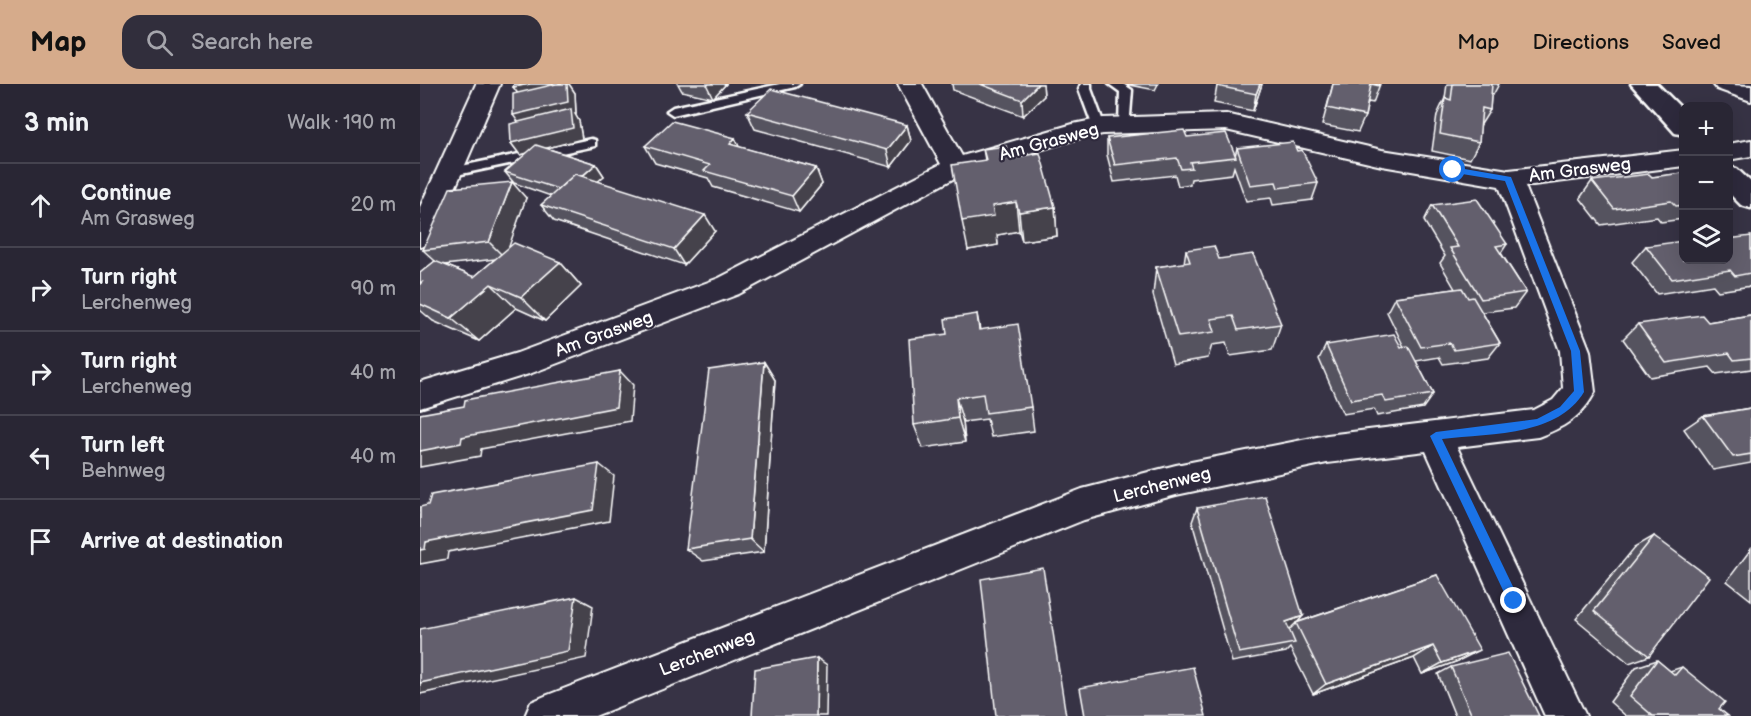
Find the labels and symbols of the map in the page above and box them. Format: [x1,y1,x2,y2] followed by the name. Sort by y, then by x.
[997,119,1101,165] street label: Am Grasweg
[1528,153,1632,187] street label: Am Grasweg
[1439,156,1465,182] route start
[552,307,656,361] street label: Am Grasweg
[1111,463,1213,507] street label: Lerchenweg
[1500,587,1526,613] route end
[657,625,757,681] street label: Lerchenweg

